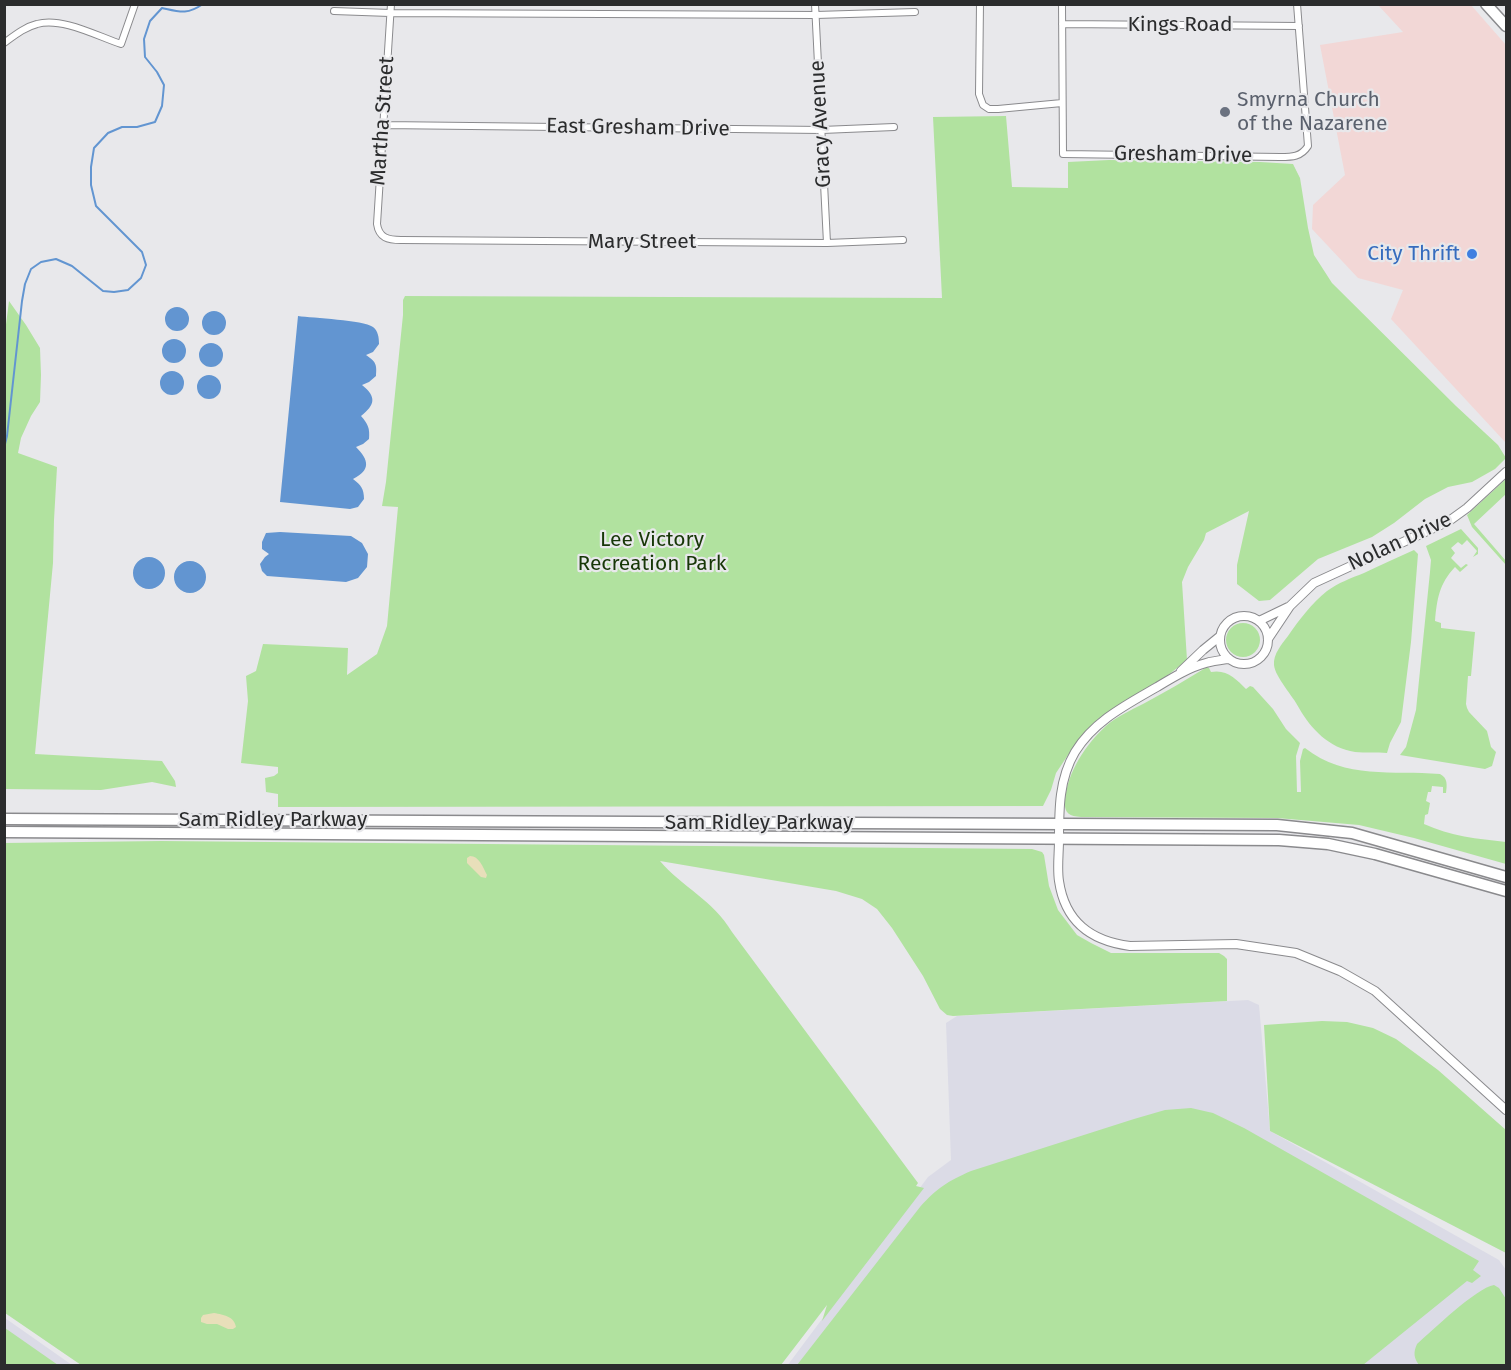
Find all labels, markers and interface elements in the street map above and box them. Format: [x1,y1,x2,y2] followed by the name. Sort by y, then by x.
[1127,12,1233,38] street label: Kings Road
[366,55,400,187] street label: Martha Street
[805,60,837,188] street label: Gracy Avenue
[1237,87,1387,137] place label: Smyrna Church of the Nazarene
[1218,105,1232,119] marker: Smyrna Church of the Nazarene
[546,114,730,142] street label: East Gresham Drive
[1114,141,1252,169] street label: Gresham Drive
[588,229,696,255] street label: Mary Street
[1367,241,1460,267] place label: City Thrift
[1465,247,1479,261] marker: City Thrift
[1344,507,1456,577] street label: Nolan Drive
[578,527,726,577] park label: Lee Victory Recreation Park
[179,807,367,833] street label: Sam Ridley Parkway
[665,810,853,836] street label: Sam Ridley Parkway

